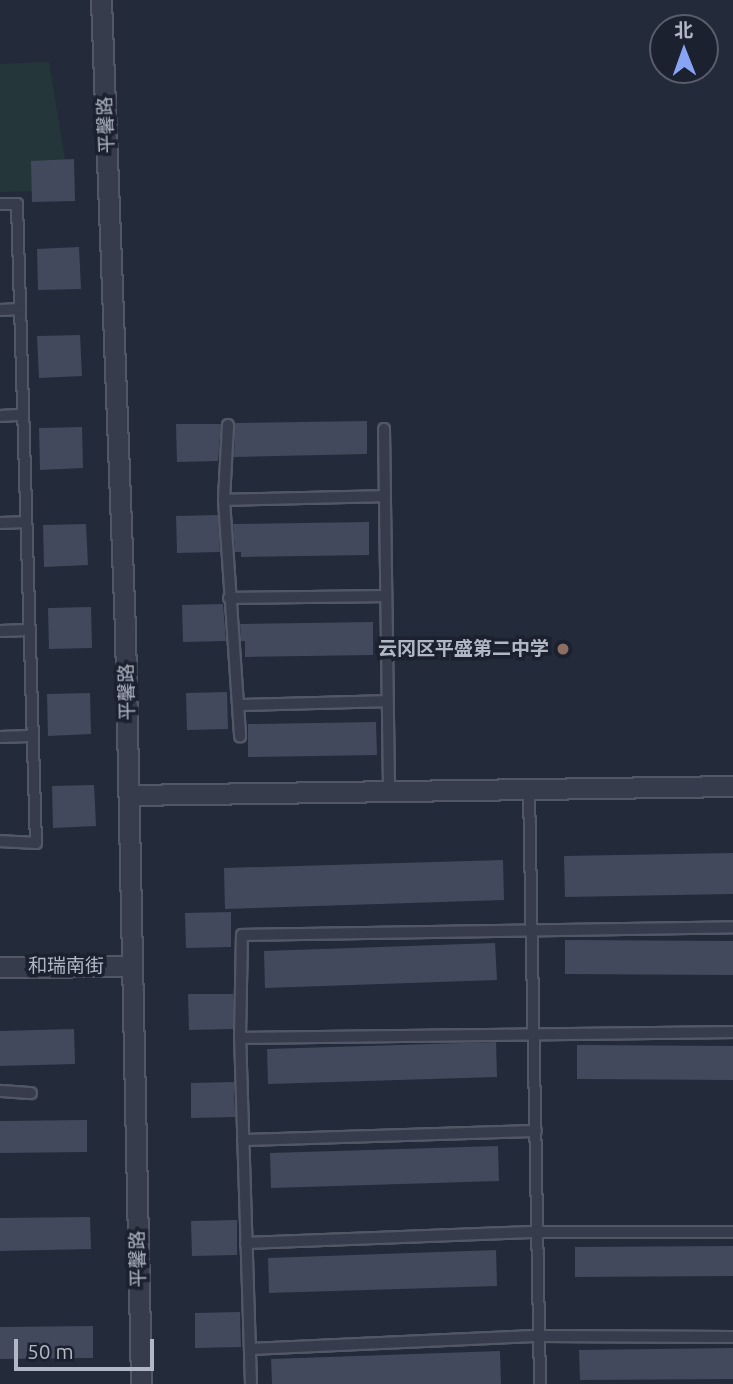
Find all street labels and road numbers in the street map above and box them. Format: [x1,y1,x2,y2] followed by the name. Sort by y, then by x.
[94,96,118,154] street label: 平馨路
[115,663,139,721] street label: 平馨路
[28,955,104,977] street label: 和瑞南街
[126,1230,150,1288] street label: 平馨路

